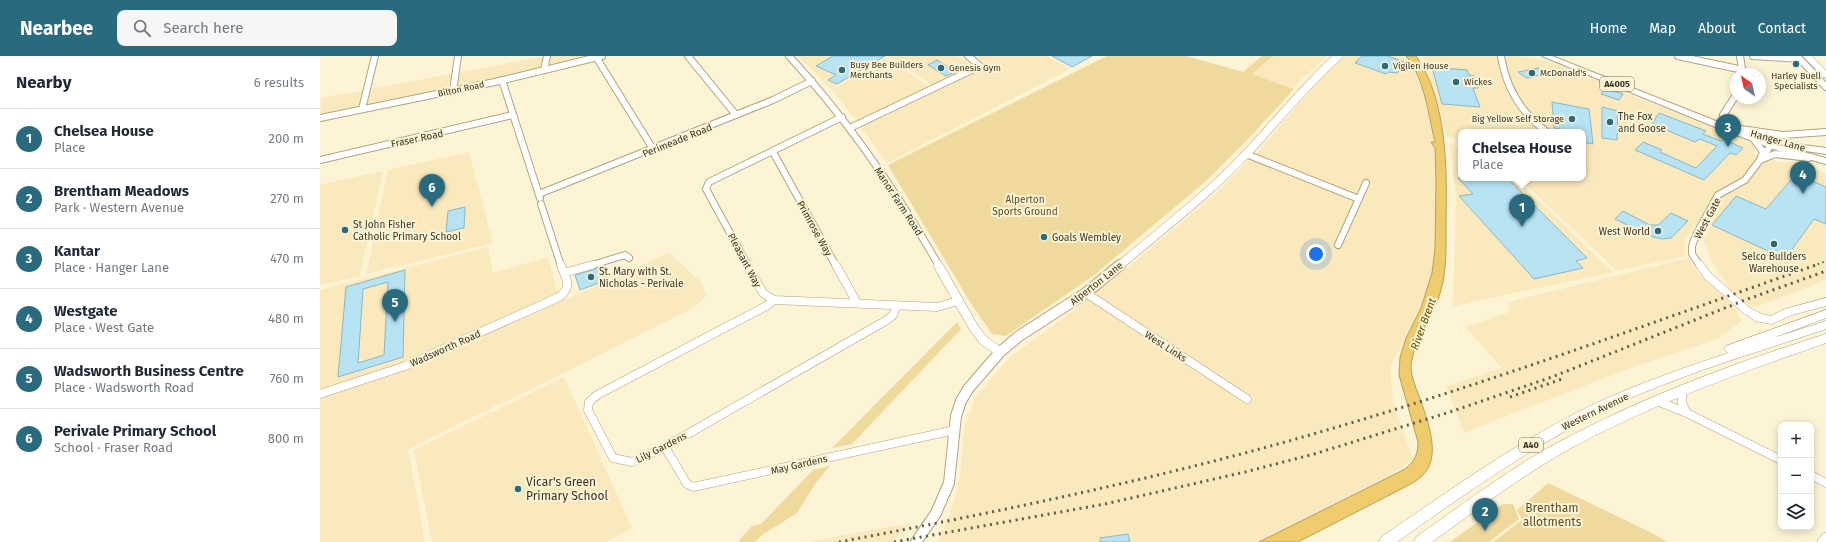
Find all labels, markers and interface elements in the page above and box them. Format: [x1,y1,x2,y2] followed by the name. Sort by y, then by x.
[117,10,397,46] search box
[20,17,93,40] text: Nearbee
[131,17,153,39] icon: search
[163,19,243,37] text: Search here
[1590,20,1627,37] text: Home
[1649,20,1676,37] text: Map
[1698,20,1736,37] text: About
[1758,20,1806,37] text: Contact
[1791,59,1801,69] marker: Harley Buell Specialists
[850,60,923,80] place label: Busy Bee Builders Merchants
[1380,61,1390,71] marker: Vigilen House
[1393,61,1449,71] place label: Vigilen House
[936,63,946,73] marker: Genesis Gym
[949,63,1001,73] place label: Genesis Gym
[837,65,847,75] marker: Busy Bee Builders Merchants
[1527,68,1537,78] marker: McDonald's
[1540,68,1587,78] place label: McDonald's
[1730,68,1766,104] north arrow
[1771,71,1821,91] place label: Harley Buell Specialists
[16,72,71,93] text: Nearby
[254,75,304,90] text: 6 results
[1451,77,1461,87] marker: Wickes
[1464,77,1492,87] place label: Wickes
[1600,77,1634,91] road number: A4005
[437,79,485,99] street label: Bilton Road
[1618,111,1666,135] place label: The Fox and Goose
[1472,114,1564,124] place label: Big Yellow Self Storage
[1567,114,1577,124] marker: Big Yellow Self Storage
[1715,114,1741,147] pin: 3
[1605,117,1615,127] marker: The Fox and Goose
[641,121,714,160] street label: Perimeade Road
[54,122,154,140] text: Chelsea House
[1749,127,1807,155] street label: Hanger Lane
[390,128,444,150] street label: Fraser Road
[1458,129,1586,181] popup
[26,131,32,146] text: 1
[268,131,304,146] text: 200 m
[1472,139,1572,157] text: Chelsea House
[54,140,85,155] text: Place
[1472,157,1503,172] text: Place
[1790,161,1816,194] pin: 4
[872,165,925,238] street label: Manor Farm Road
[419,174,445,207] pin: 6
[54,182,189,200] text: Brentham Meadows
[26,191,32,206] text: 2
[270,191,304,206] text: 270 m
[992,194,1058,218] park label: Alperton Sports Ground
[1509,194,1535,227] pin: 1
[1692,196,1724,241] street label: West Gate
[794,199,834,258] street label: Primrose Way
[54,200,184,215] text: Park · Western Avenue
[353,219,461,243] place label: St John Fisher Catholic Primary School
[340,225,350,235] marker: St John Fisher Catholic Primary School
[1599,226,1650,238] place label: West World
[1653,226,1663,236] marker: West World
[725,231,763,290] street label: Pleasant Way
[1039,232,1049,242] marker: Goals Wembley
[1052,232,1121,244] place label: Goals Wembley
[1769,239,1779,249] marker: Selco Builders Warehouse
[54,242,100,260] text: Kantar
[1306,244,1326,264] your location
[26,251,32,266] text: 3
[270,251,304,266] text: 470 m
[1742,251,1806,275] place label: Selco Builders Warehouse
[54,260,169,275] text: Place · Hanger Lane
[1068,260,1125,308] street label: Alperton Lane
[599,266,683,290] place label: St. Mary with St. Nicholas - Perivale
[586,272,596,282] marker: St. Mary with St. Nicholas - Perivale
[382,289,408,322] pin: 5
[1408,296,1439,352] water label: River Brent
[54,302,118,320] text: Westgate
[25,311,33,326] text: 4
[268,311,304,326] text: 480 m
[54,320,154,335] text: Place · West Gate
[408,328,483,370] street label: Wadsworth Road
[1142,329,1189,365] street label: West Links
[54,362,244,380] text: Wadsworth Business Centre
[26,371,32,386] text: 5
[270,371,304,386] text: 760 m
[54,380,194,395] text: Place · Wadsworth Road
[1560,391,1631,433] street label: Western Avenue
[54,422,216,440] text: Perivale Primary School
[1778,422,1814,530] map controls
[1778,422,1814,458] button: +
[634,430,689,466] street label: Lily Gardens
[25,431,33,446] text: 6
[268,431,304,446] text: 800 m
[1519,438,1543,452] road number: A40
[54,440,173,455] text: School · Fraser Road
[770,453,829,477] street label: May Gardens
[1778,458,1814,494] button: −
[526,475,609,503] place label: Vicar's Green Primary School
[513,484,523,494] marker: Vicar's Green Primary School
[1778,494,1814,530] button: layers
[1472,498,1498,531] pin: 2
[1523,501,1582,529] park label: Brentham allotments

